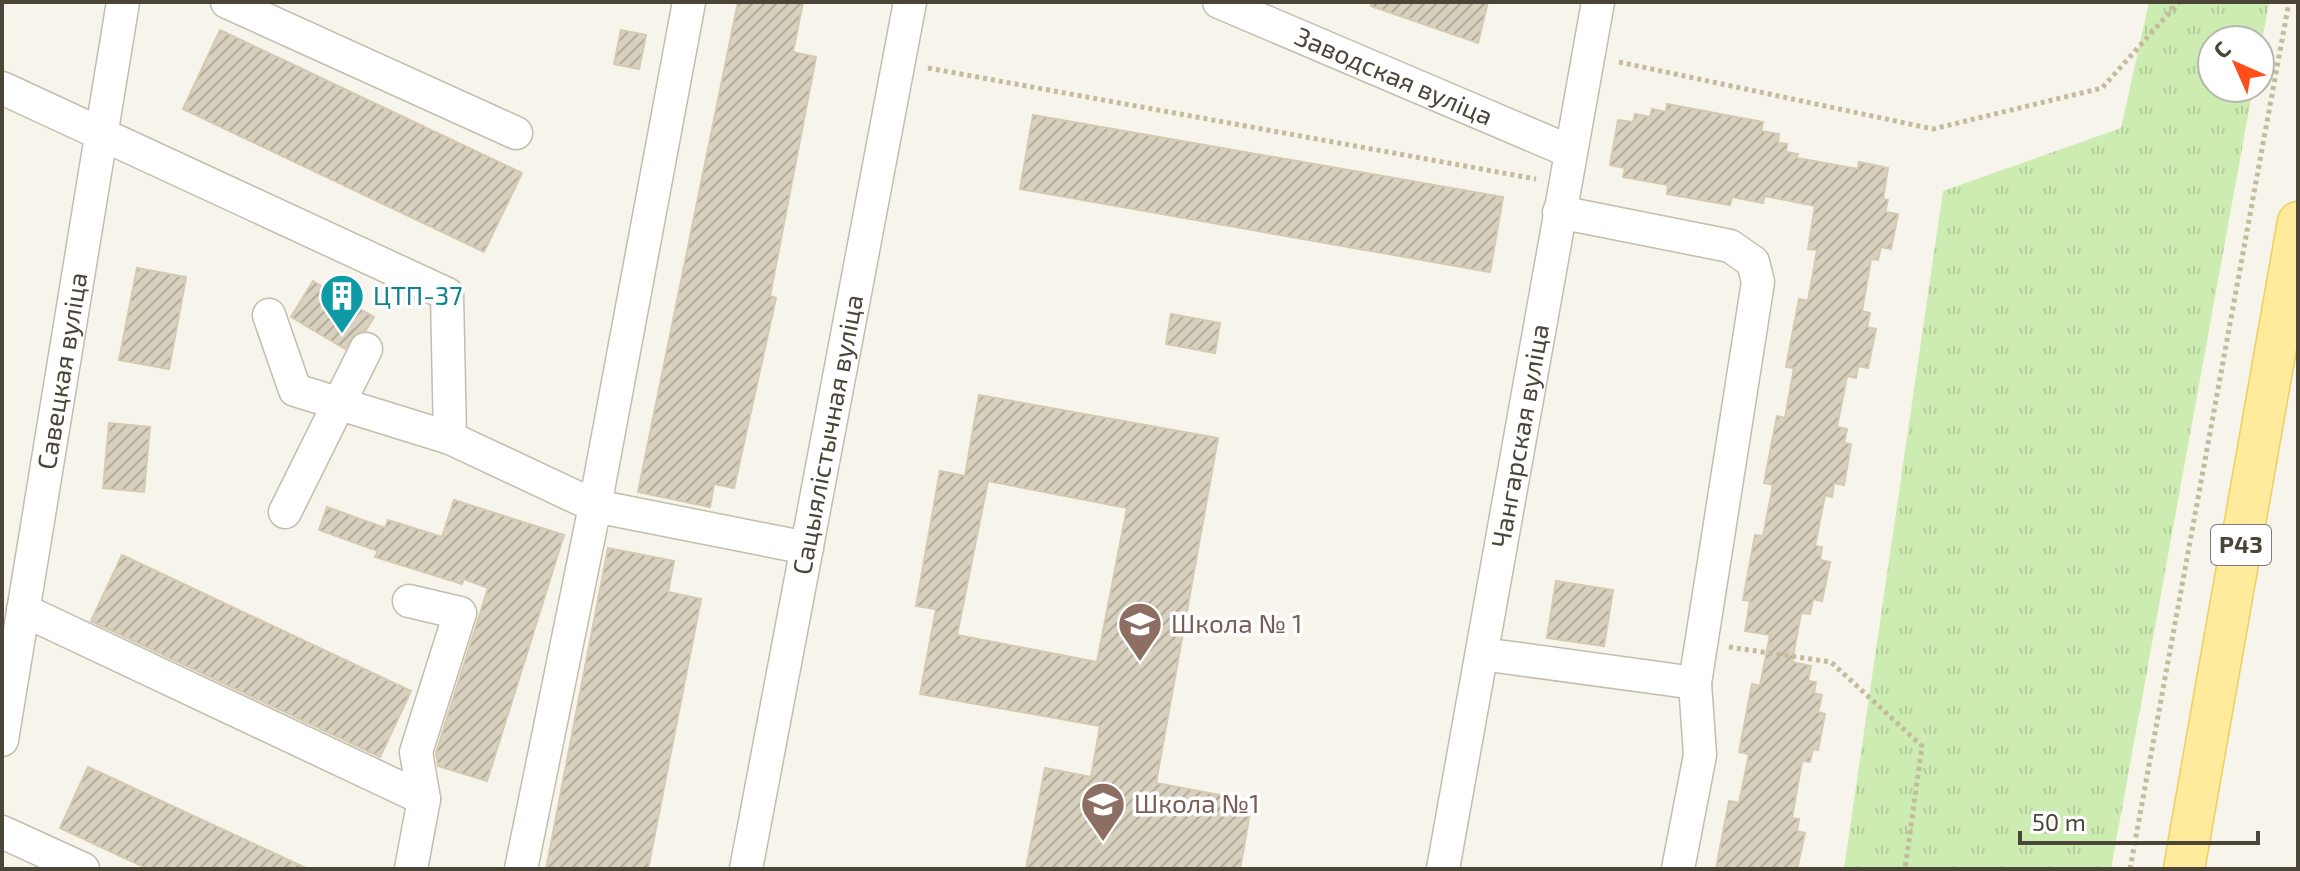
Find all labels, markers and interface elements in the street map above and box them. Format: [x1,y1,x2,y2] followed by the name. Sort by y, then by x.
[1291,19,1498,131] street label: Заводская вуліца
[2196,24,2276,104] north arrow
[2207,35,2235,63] text: С
[30,270,92,472] street label: Савецкая вуліца
[318,272,366,335] building icon: ЦТП-37
[373,279,463,310] place label: ЦТП-37
[785,292,868,577] street label: Сацыялістычная вуліца
[1484,321,1554,550] street label: Чангарская вуліца
[2211,525,2271,565] road number: Р43
[1116,600,1164,663] school or university icon: Школа № 1
[1171,607,1302,638] place label: Школа № 1
[1079,780,1127,843] school or university icon: Школа №1
[1134,787,1260,818] place label: Школа №1
[2020,795,2258,845] scale bar
[2032,807,2086,836] text: 50 m

